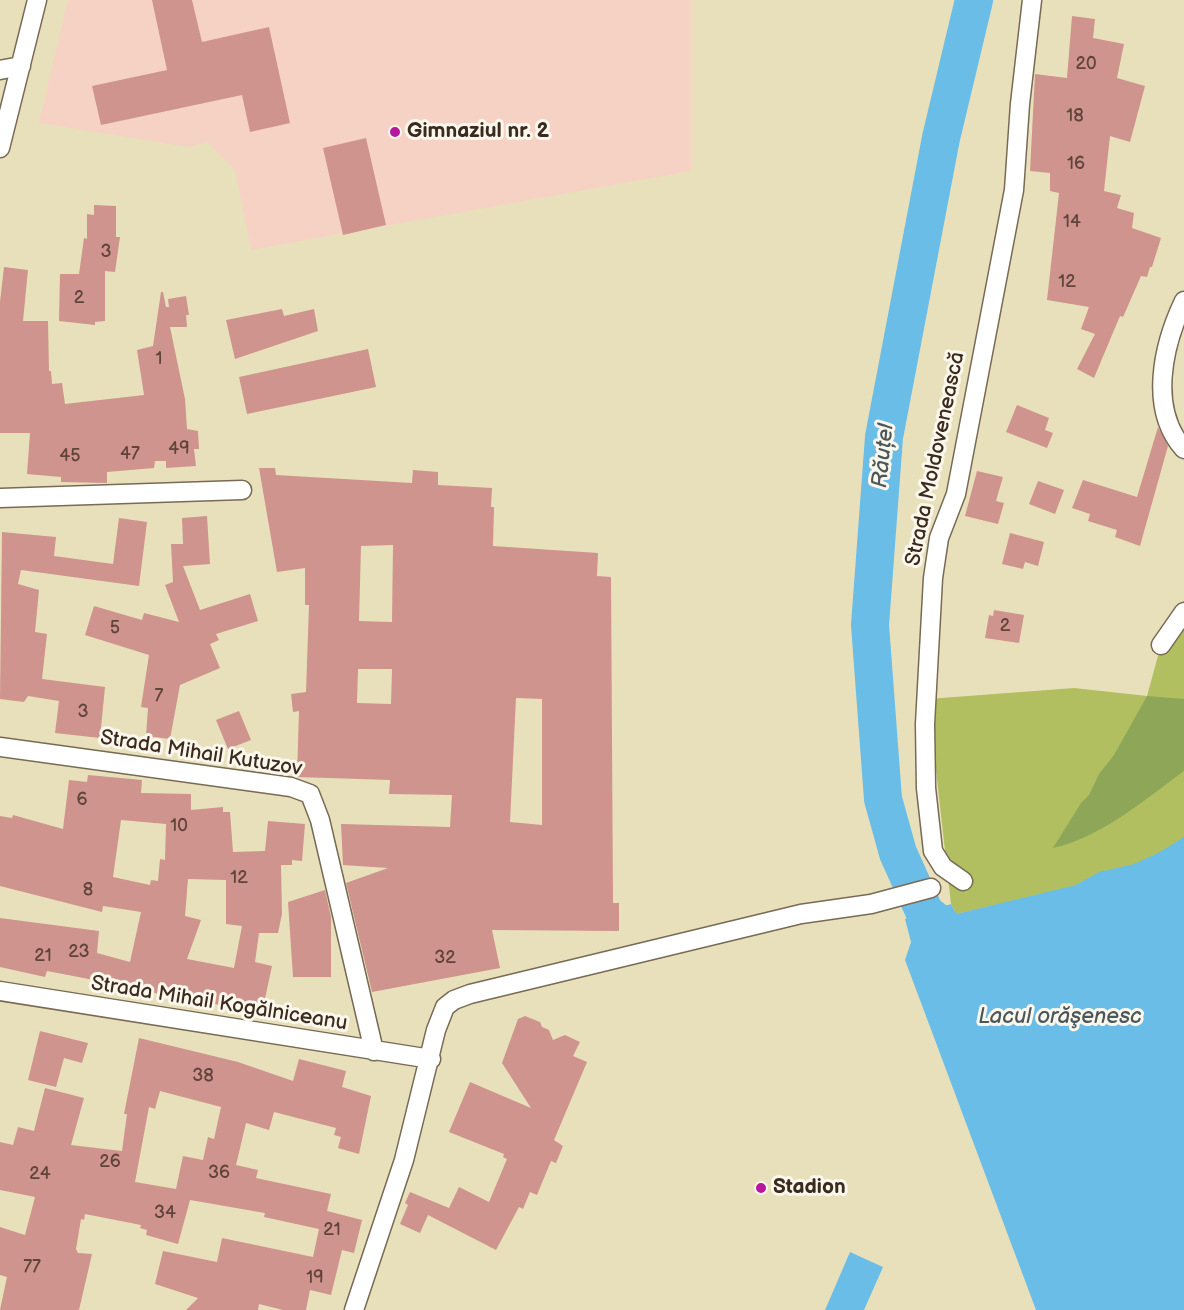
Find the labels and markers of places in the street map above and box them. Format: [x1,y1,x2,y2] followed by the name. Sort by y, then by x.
[407,119,549,145] place label: Gimnaziul nr. 2
[388,125,402,139] marker: Gimnaziul nr. 2
[773,1175,846,1201] place label: Stadion
[754,1181,768,1195] marker: Stadion

